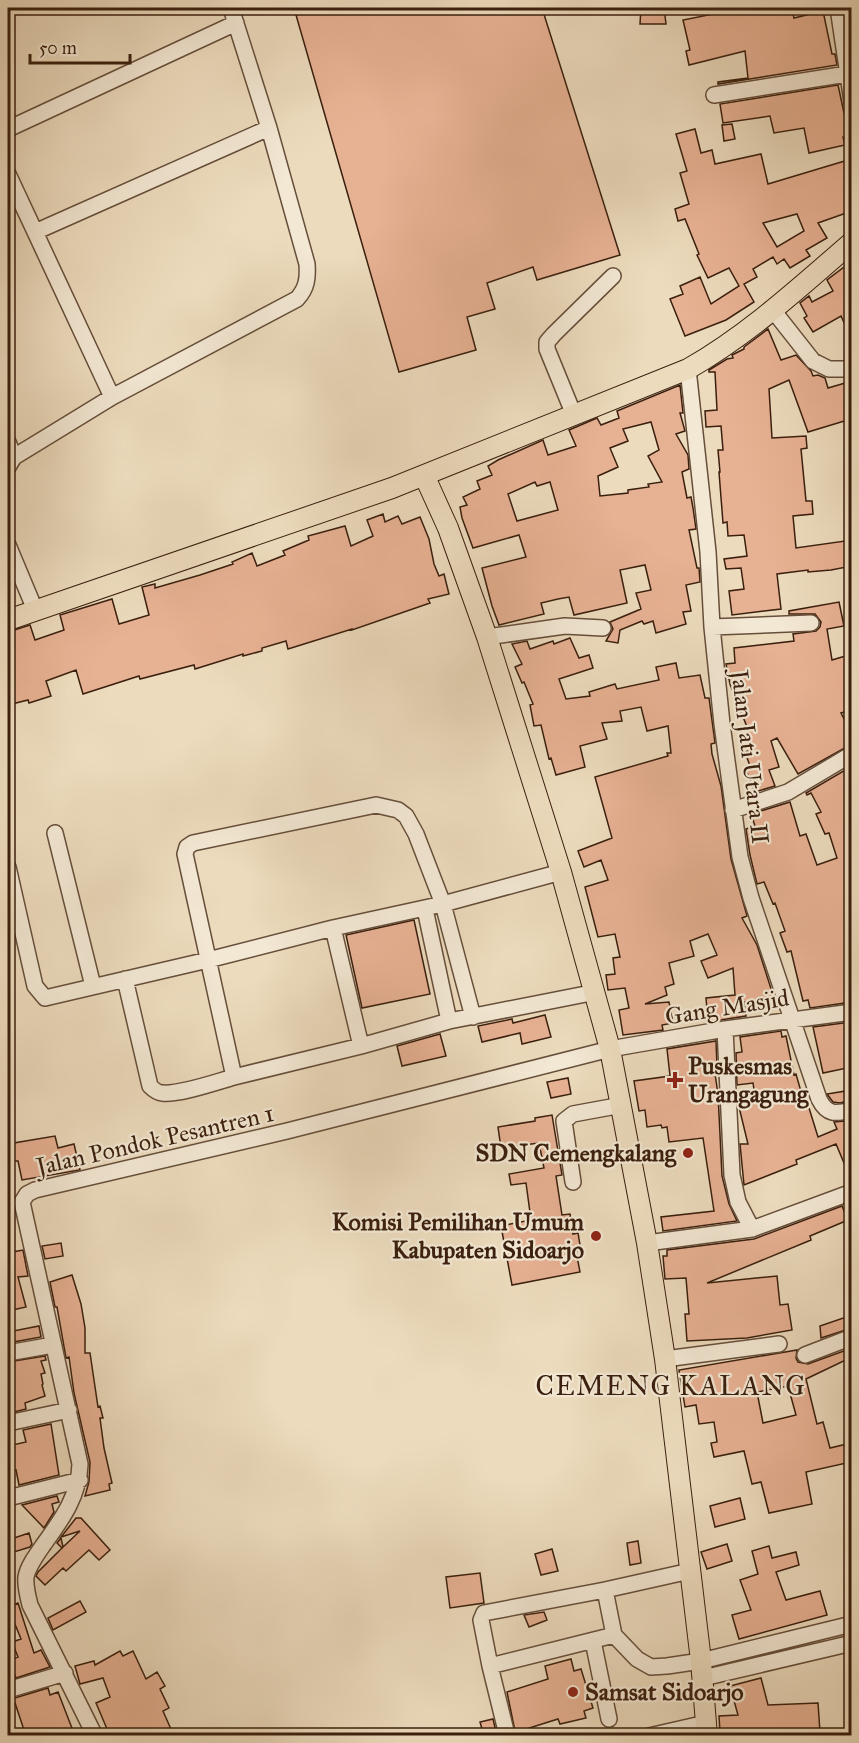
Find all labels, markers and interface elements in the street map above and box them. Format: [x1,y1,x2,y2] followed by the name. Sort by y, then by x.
[30,27,130,65] scale bar
[39,37,77,59] text: 50 m
[724,665,776,846] street label: Jalan Jati Utara II
[663,982,791,1032] street label: Gang Masjid
[688,1051,809,1109] place label: Puskesmas Urangagung
[666,1071,684,1089] marker: Puskesmas Urangagung
[30,1098,277,1183] street label: Jalan Pondok Pesantren 1
[475,1138,677,1168] place label: SDN Cemengkalang
[681,1146,695,1160] marker: SDN Cemengkalang
[332,1207,585,1265] place label: Komisi Pemilihan Umum Kabupaten Sidoarjo
[589,1229,603,1243] marker: Komisi Pemilihan Umum Kabupaten Sidoarjo
[535,1369,807,1402] district label: CEMENG KALANG
[585,1677,744,1707] place label: Samsat Sidoarjo
[566,1685,580,1699] marker: Samsat Sidoarjo

